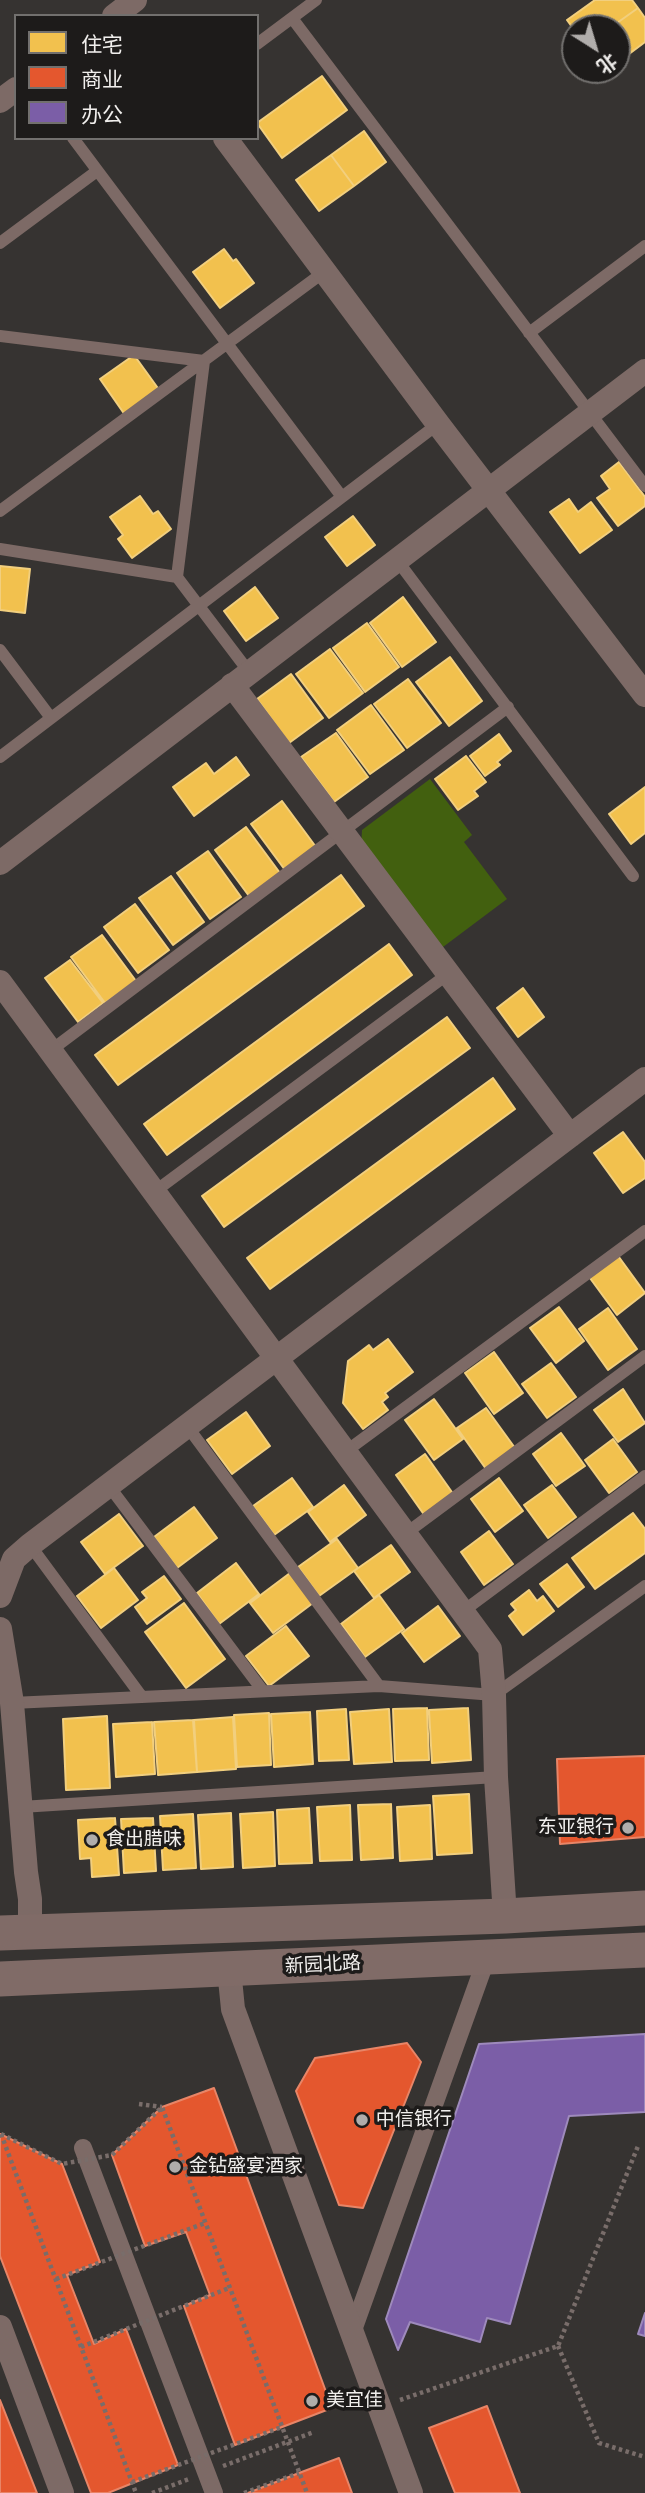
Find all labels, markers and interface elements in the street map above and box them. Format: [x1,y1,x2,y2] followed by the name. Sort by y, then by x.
[14,14,259,140] legend
[561,14,631,84] north arrow
[81,31,123,58] text: 住宅
[593,49,622,79] text: 北
[81,66,123,93] text: 商业
[81,101,123,128] text: 办公
[538,1817,614,1839] place label: 东亚银行
[620,1820,636,1836] marker: 东亚银行
[106,1829,182,1851] place label: 食出腊味
[84,1832,100,1848] marker: 食出腊味
[284,1952,362,1978] street label: 新园北路
[376,2109,452,2131] place label: 中信银行
[354,2112,370,2128] marker: 中信银行
[189,2156,303,2178] place label: 金钻盛宴酒家
[167,2159,183,2175] marker: 金钻盛宴酒家
[326,2390,383,2412] place label: 美宜佳
[304,2393,320,2409] marker: 美宜佳

